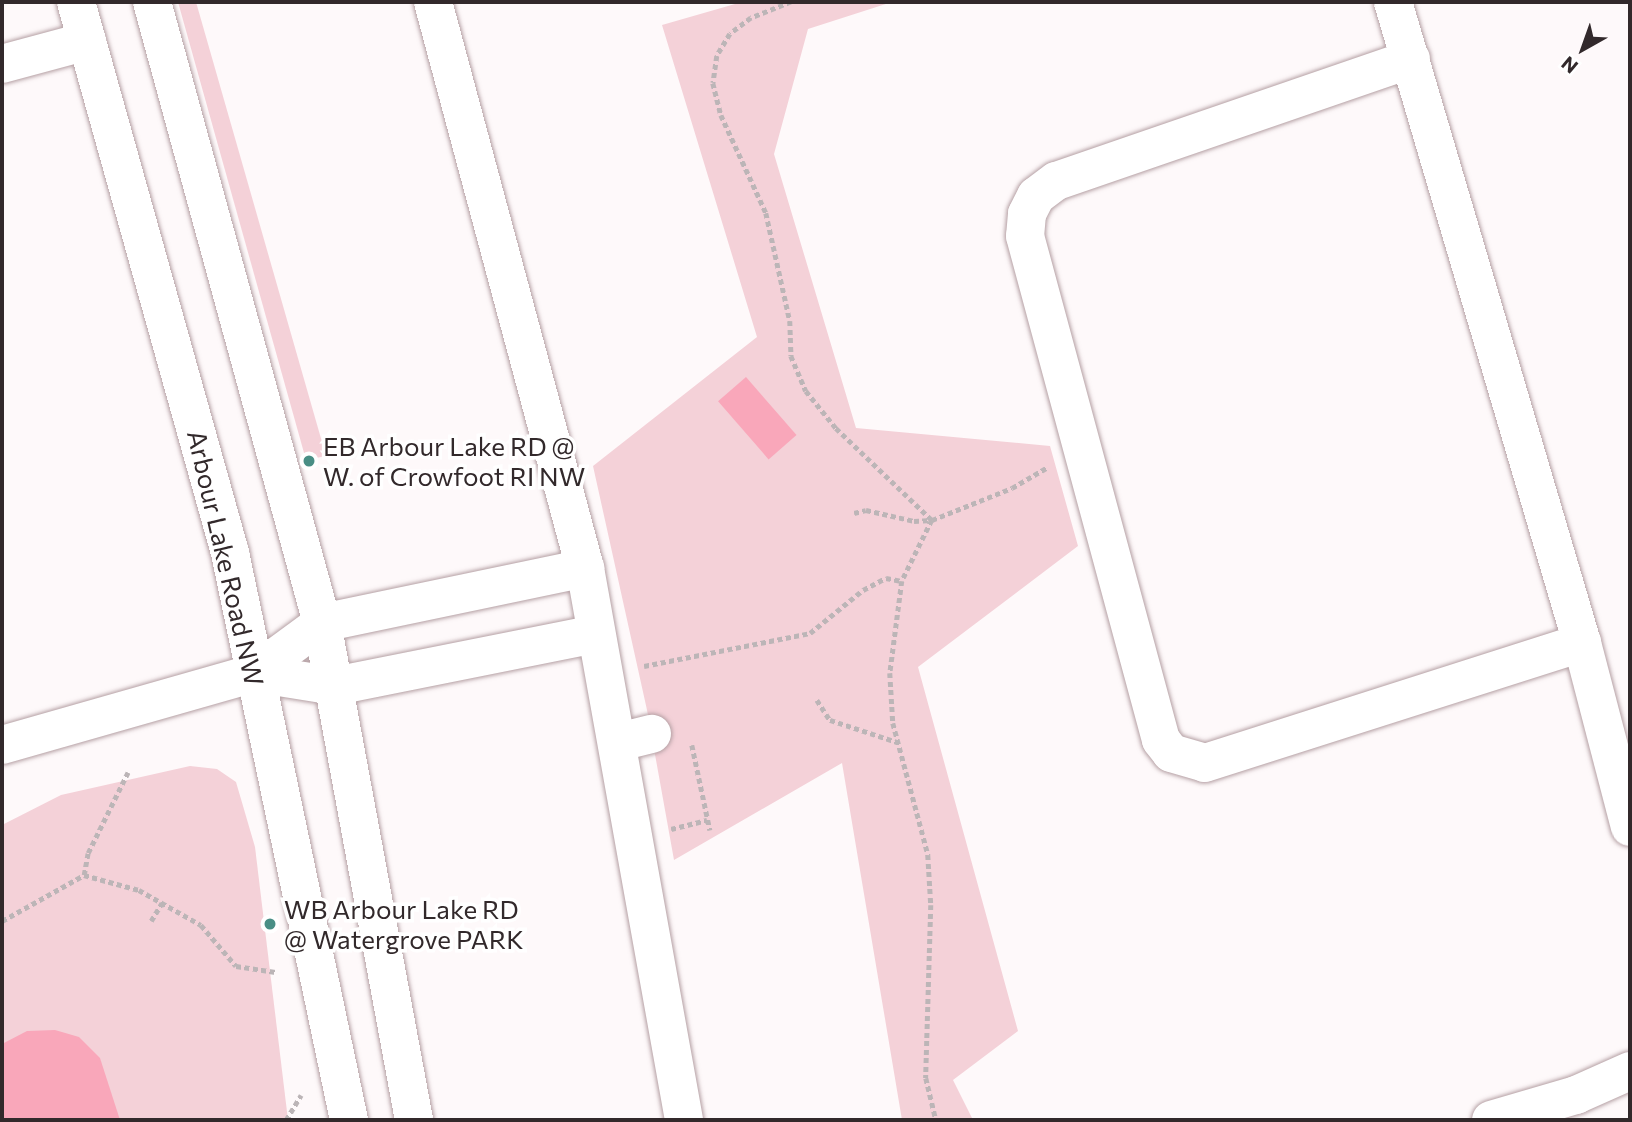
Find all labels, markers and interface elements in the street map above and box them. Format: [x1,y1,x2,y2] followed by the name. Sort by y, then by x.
[1548,14,1618,84] north arrow
[1556,52,1582,79] text: N
[181,427,271,689] street label: Arbour Lake Road NW
[323,430,585,492] place label: EB Arbour Lake RD @ W. of Crowfoot RI NW
[301,453,317,469] marker: EB Arbour Lake RD @ W. of Crowfoot RI NW
[284,893,524,954] place label: WB Arbour Lake RD @ Watergrove PARK
[262,916,278,932] marker: WB Arbour Lake RD @ Watergrove PARK

